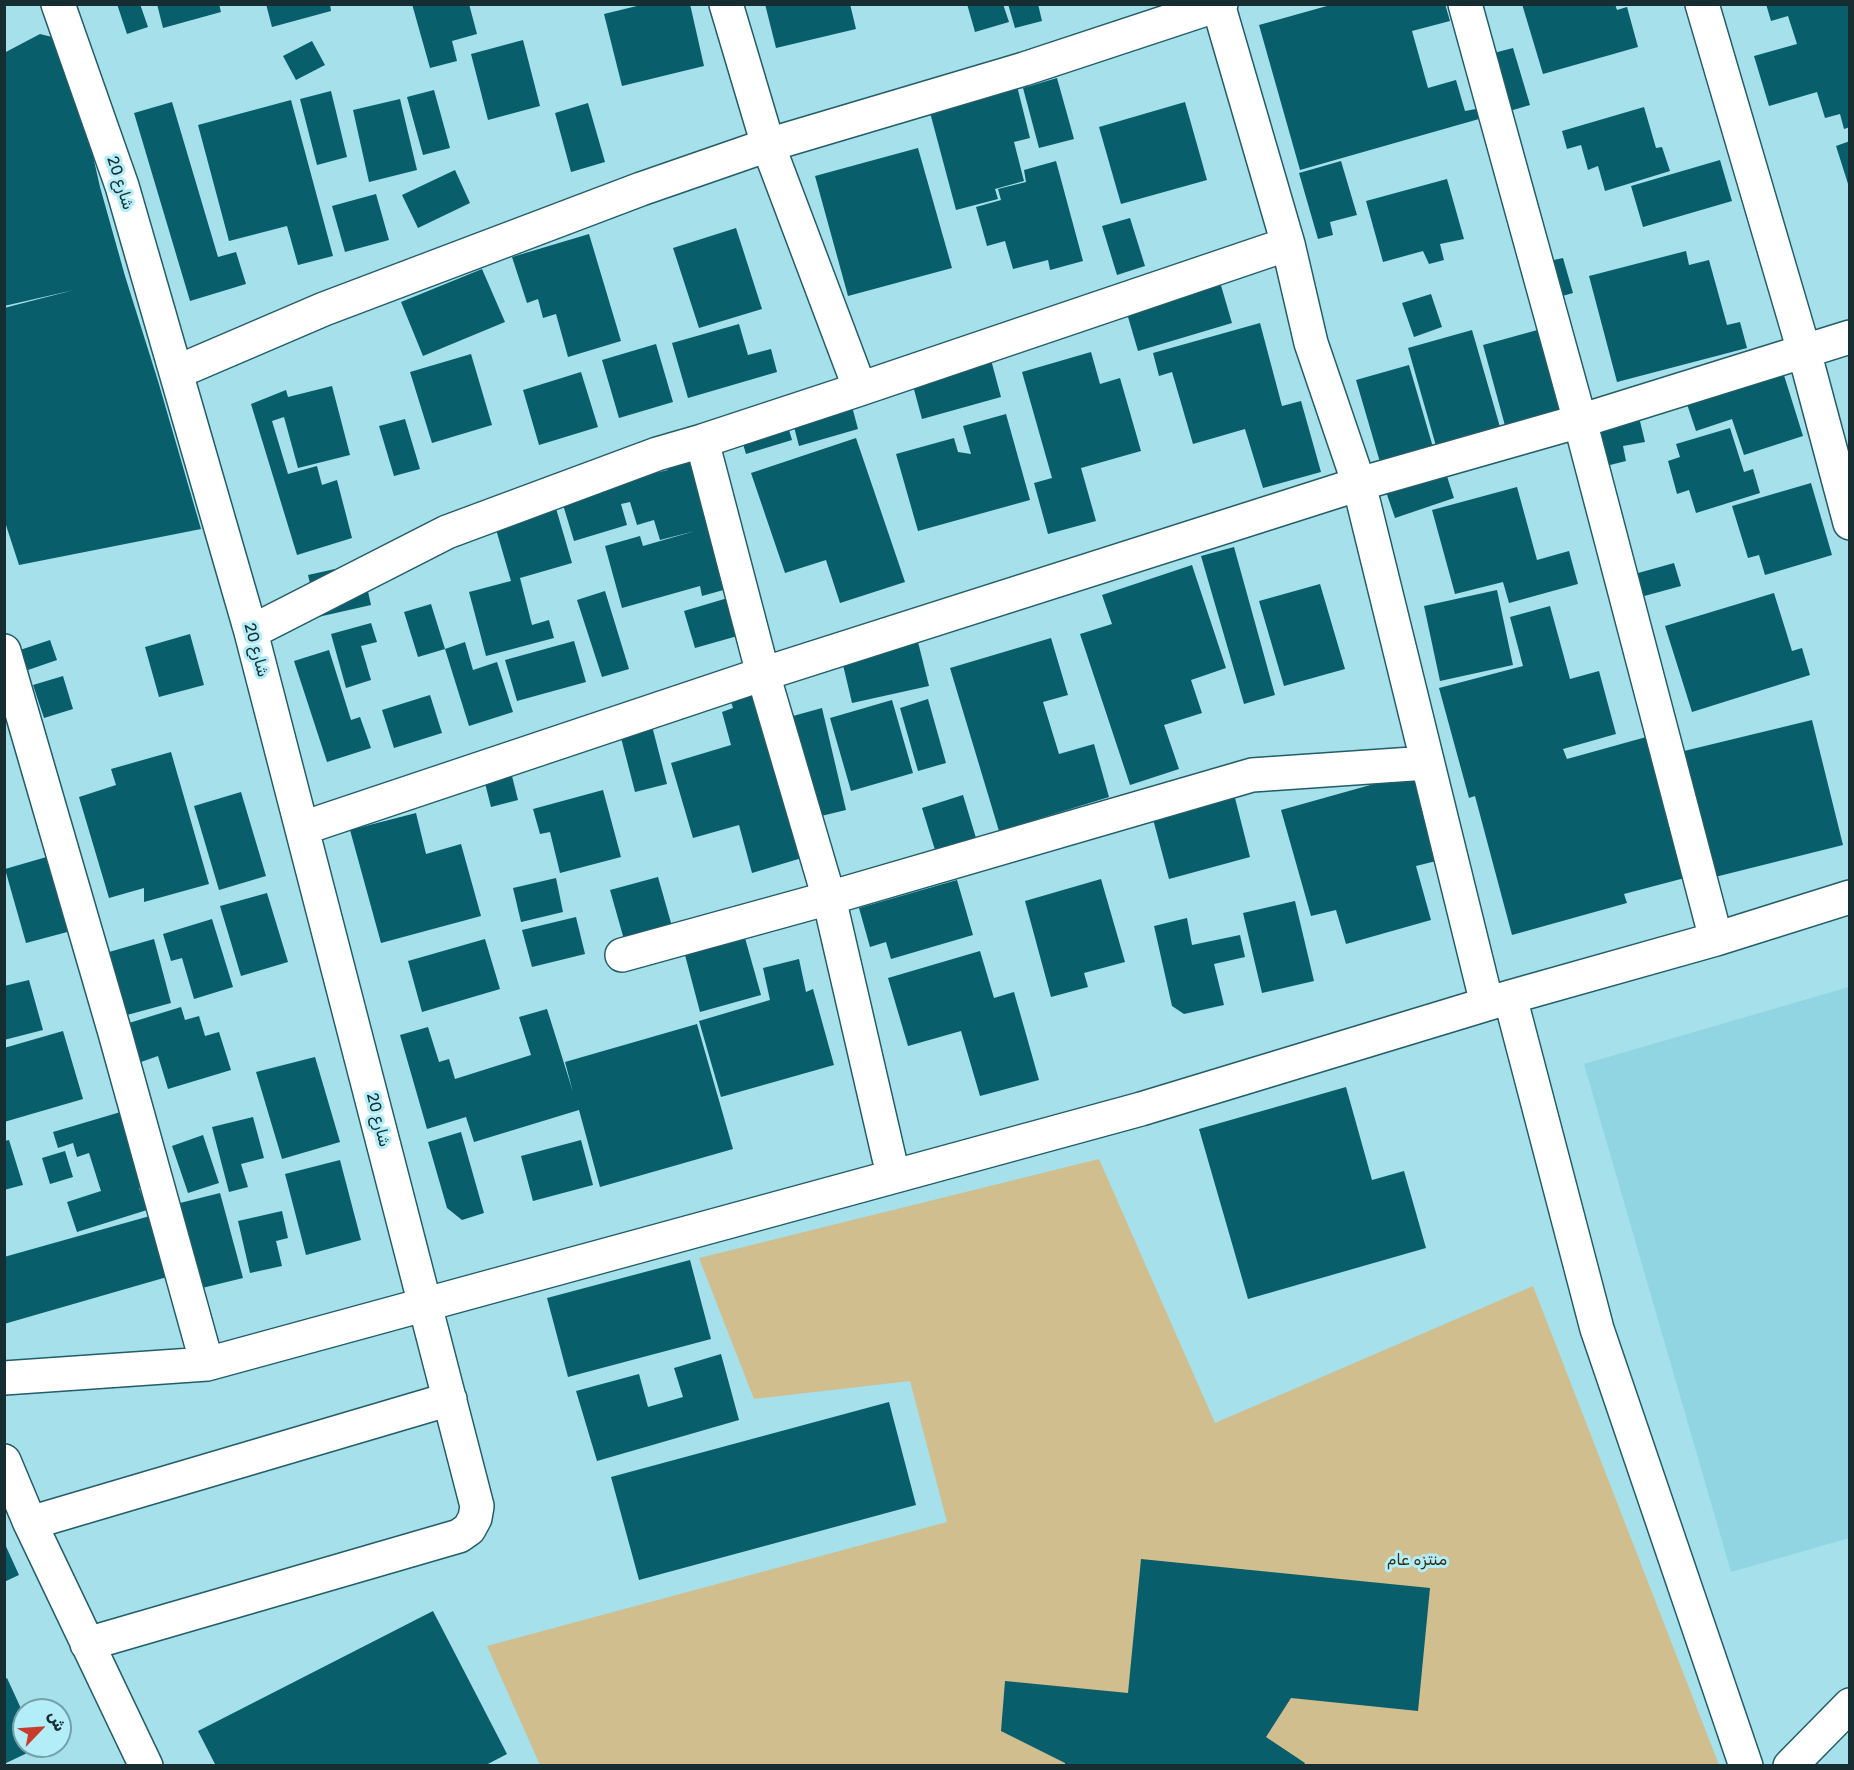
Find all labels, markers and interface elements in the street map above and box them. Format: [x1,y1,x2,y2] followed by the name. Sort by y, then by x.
[102,154,138,212] street label: شارع 20
[240,621,272,679] street label: شارع 20
[362,1091,394,1149] street label: شارع 20
[1387,1550,1447,1570] park label: منتزه عام
[12,1698,72,1758] north arrow
[44,1708,70,1734] text: ش

